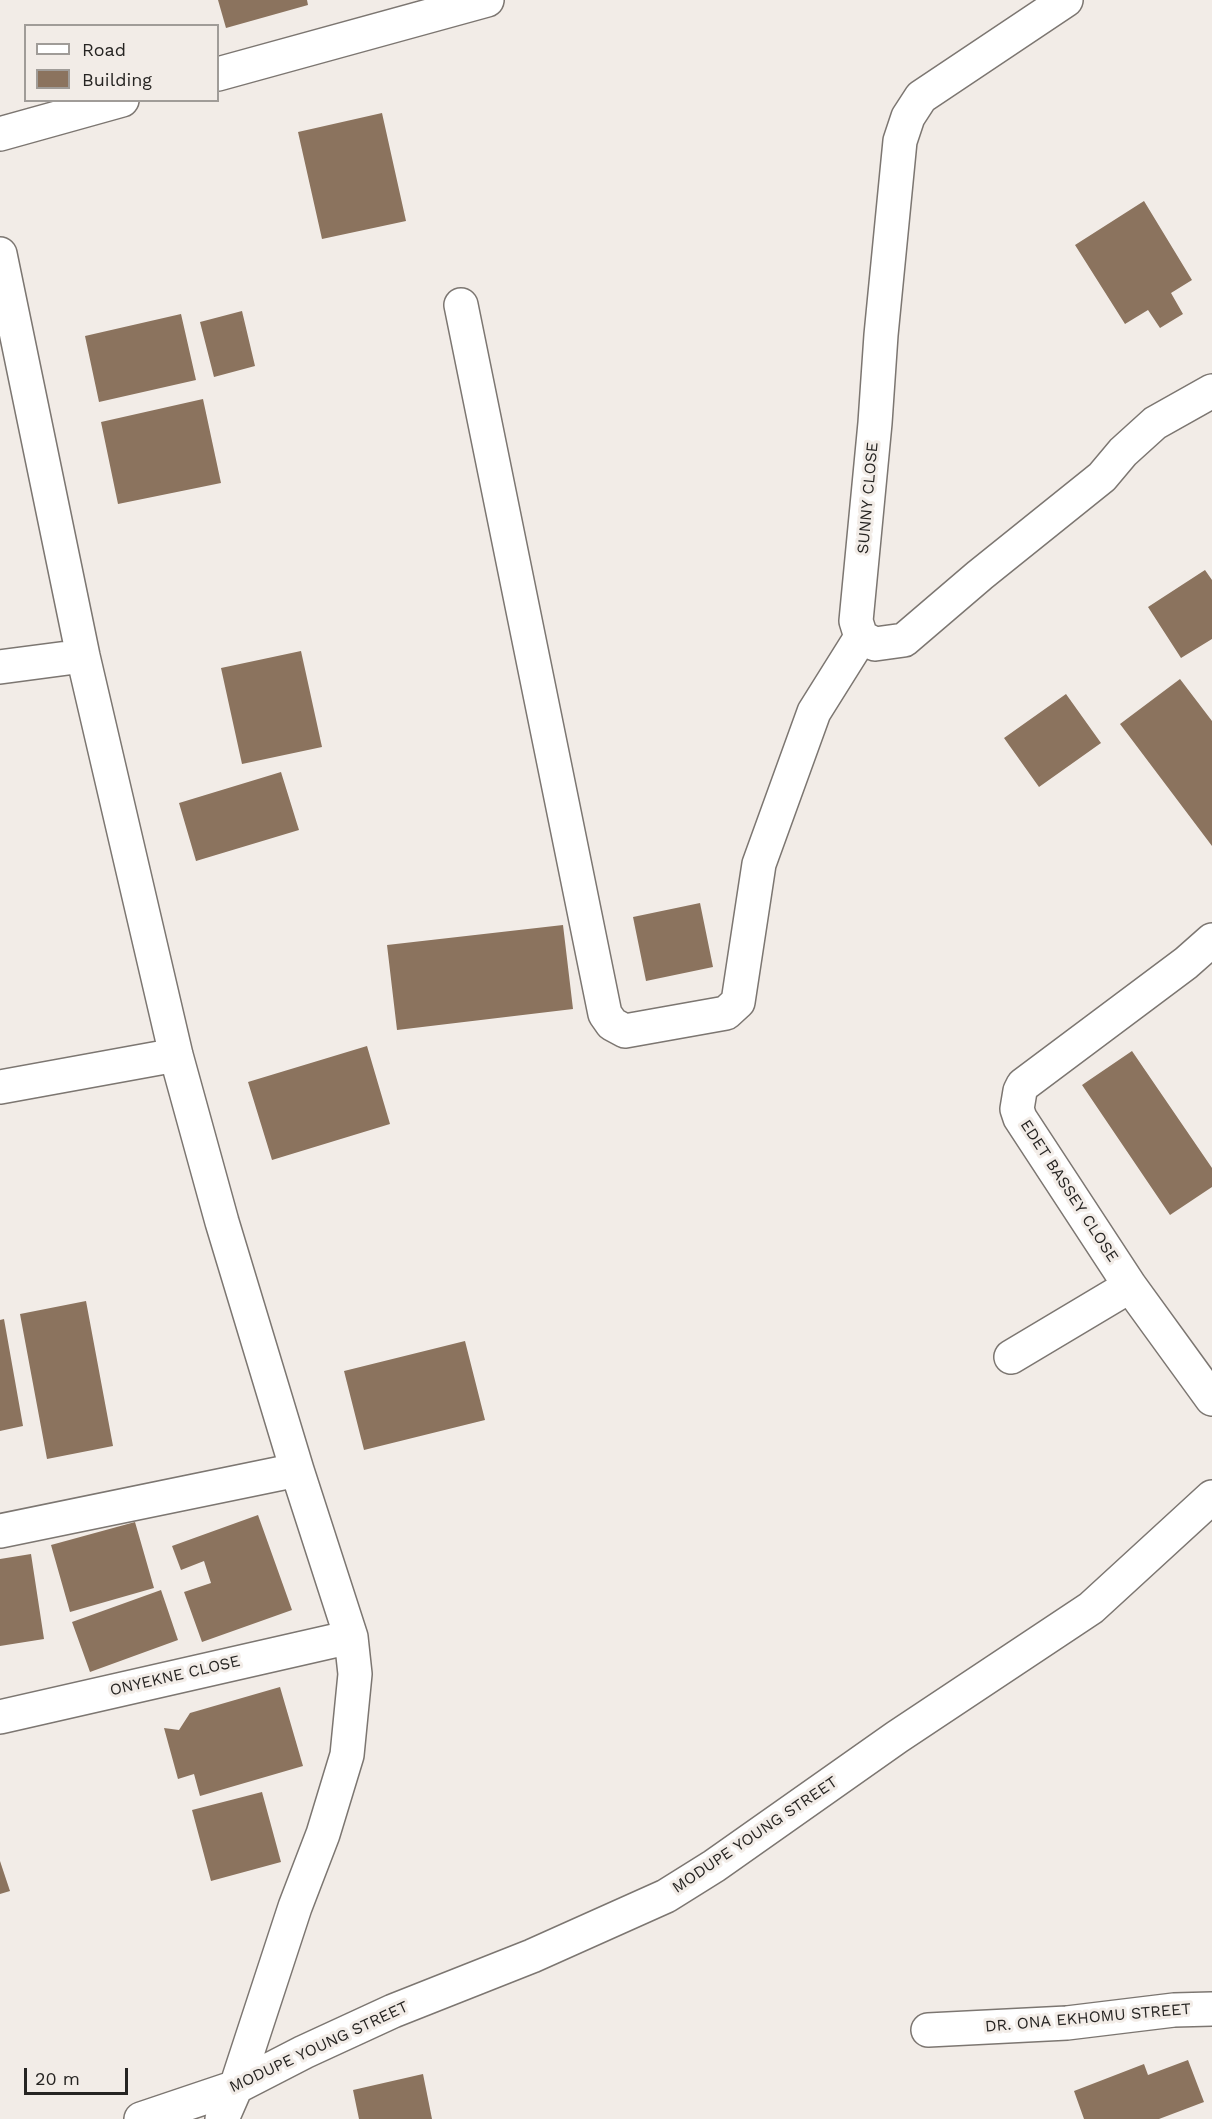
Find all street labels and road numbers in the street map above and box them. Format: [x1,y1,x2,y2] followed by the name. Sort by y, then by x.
[854,441,882,555] street label: SUNNY CLOSE
[1016,1116,1122,1266] street label: EDET BASSEY CLOSE
[108,1652,242,1700] street label: ONYEKNE CLOSE
[669,1773,841,1897] street label: MODUPE YOUNG STREET
[227,1997,411,2097] street label: MODUPE YOUNG STREET
[984,1999,1192,2037] street label: DR. ONA EKHOMU STREET

